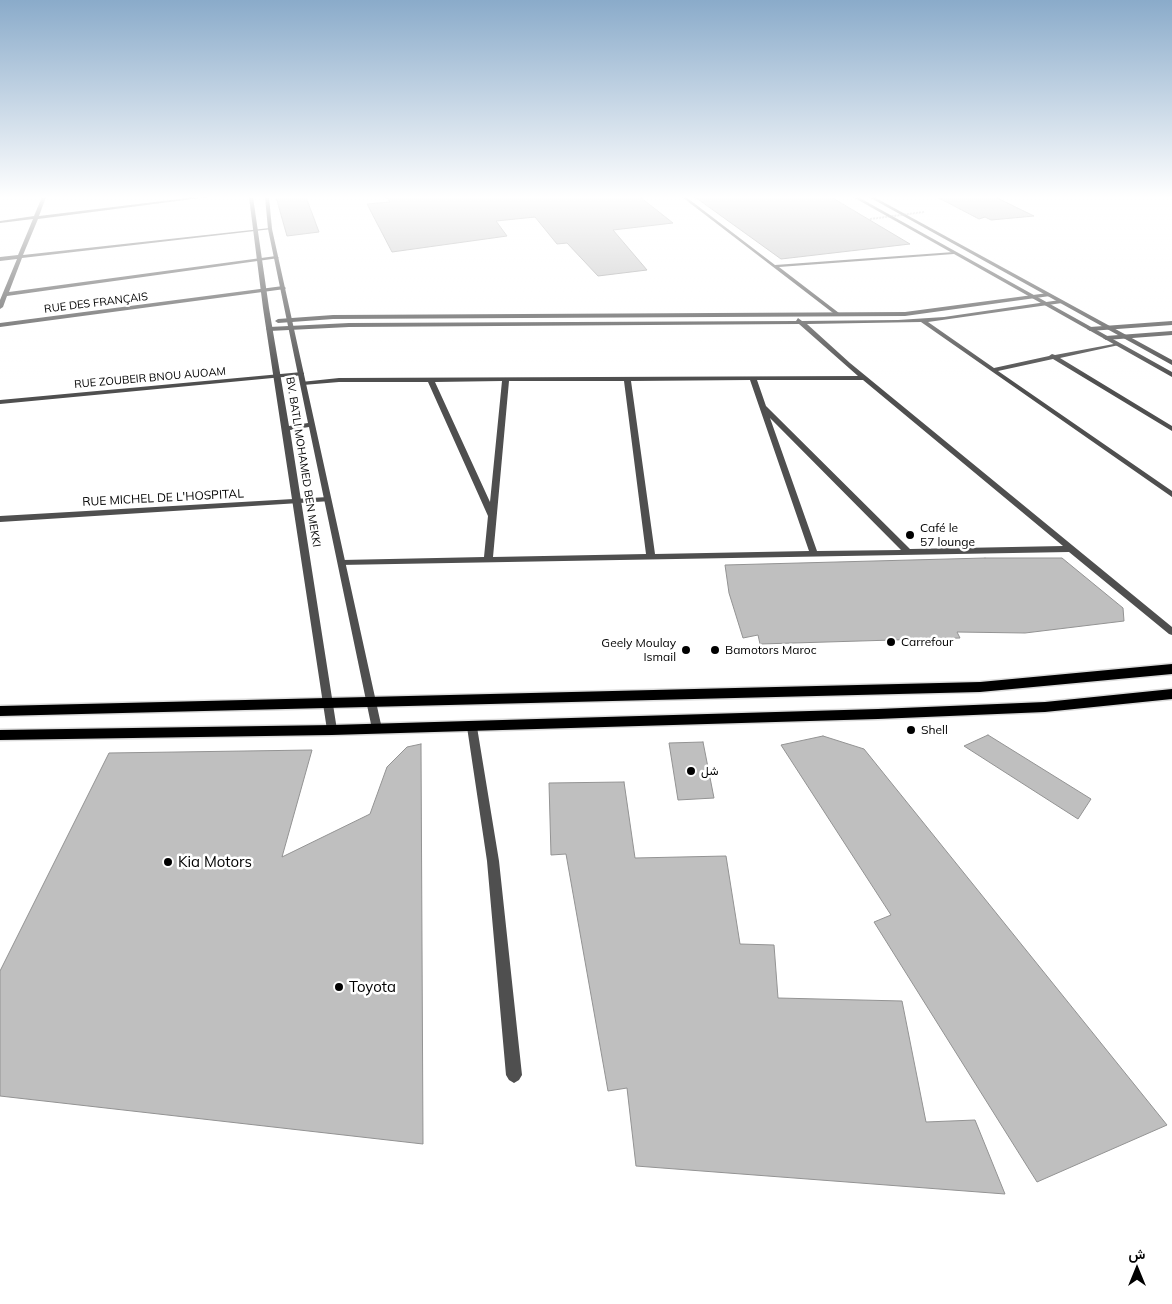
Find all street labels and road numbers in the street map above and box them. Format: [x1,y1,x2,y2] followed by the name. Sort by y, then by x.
[43,290,149,316] street label: RUE DES FRANÇAIS
[74,365,226,391] street label: RUE ZOUBEIR BNOU AUOAM
[283,376,323,548] street label: BV. BATLI MOHAMED BEN MEKKI
[82,487,244,509] street label: RUE MICHEL DE L'HOSPITAL

